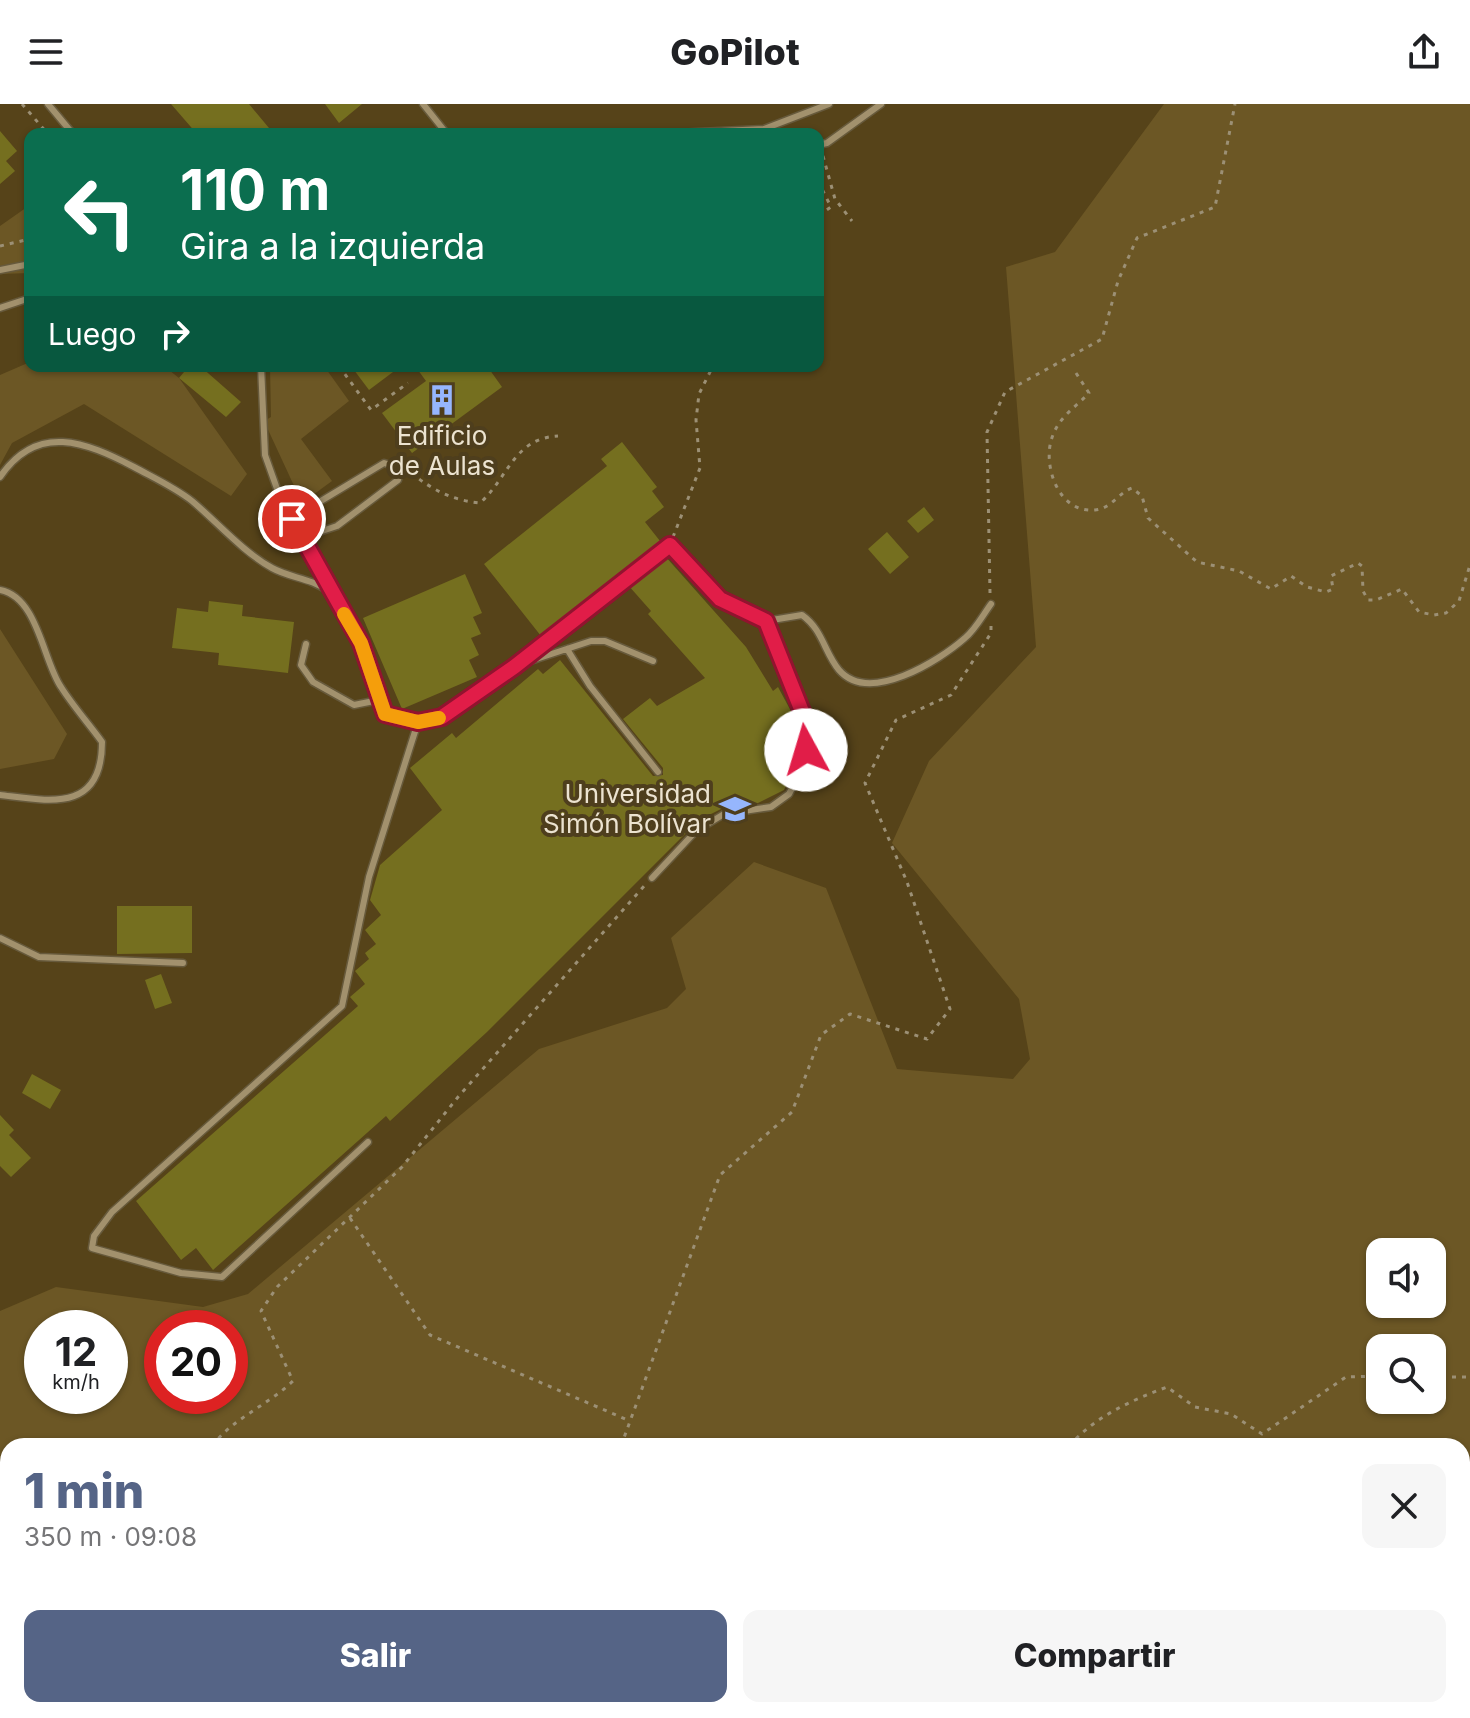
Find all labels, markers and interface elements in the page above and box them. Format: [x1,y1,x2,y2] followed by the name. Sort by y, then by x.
[24,30,68,74] icon: menu
[670,30,800,74] text: GoPilot
[1402,30,1446,74] icon: share
[180,156,330,224] text: 110 m
[48,160,152,264] icon: left
[180,224,485,268] text: Gira a la izquierda
[153,312,197,356] icon: right
[48,316,137,352] text: Luego
[425,383,459,417] building icon: Edificio de Aulas
[389,420,495,481] place label: Edificio de Aulas
[258,485,326,553] pin
[270,497,314,541] icon: arrive
[764,708,848,792] position arrow
[543,778,711,839] place label: Universidad Simón Bolívar
[718,792,752,826] school or university icon: Universidad Simón Bolívar
[1366,1238,1446,1414] map controls
[1366,1238,1446,1318] button: sound
[144,1310,248,1414] speed limit sign: 20
[55,1327,97,1376] text: 12
[1366,1334,1446,1414] button: search
[52,1370,100,1394] text: km/h
[24,1461,144,1520] text: 1 min
[1362,1464,1446,1548] button: close
[24,1521,197,1552] text: 350 m · 09:08
[24,1610,727,1702] button: Salir
[743,1610,1446,1702] button: Compartir

